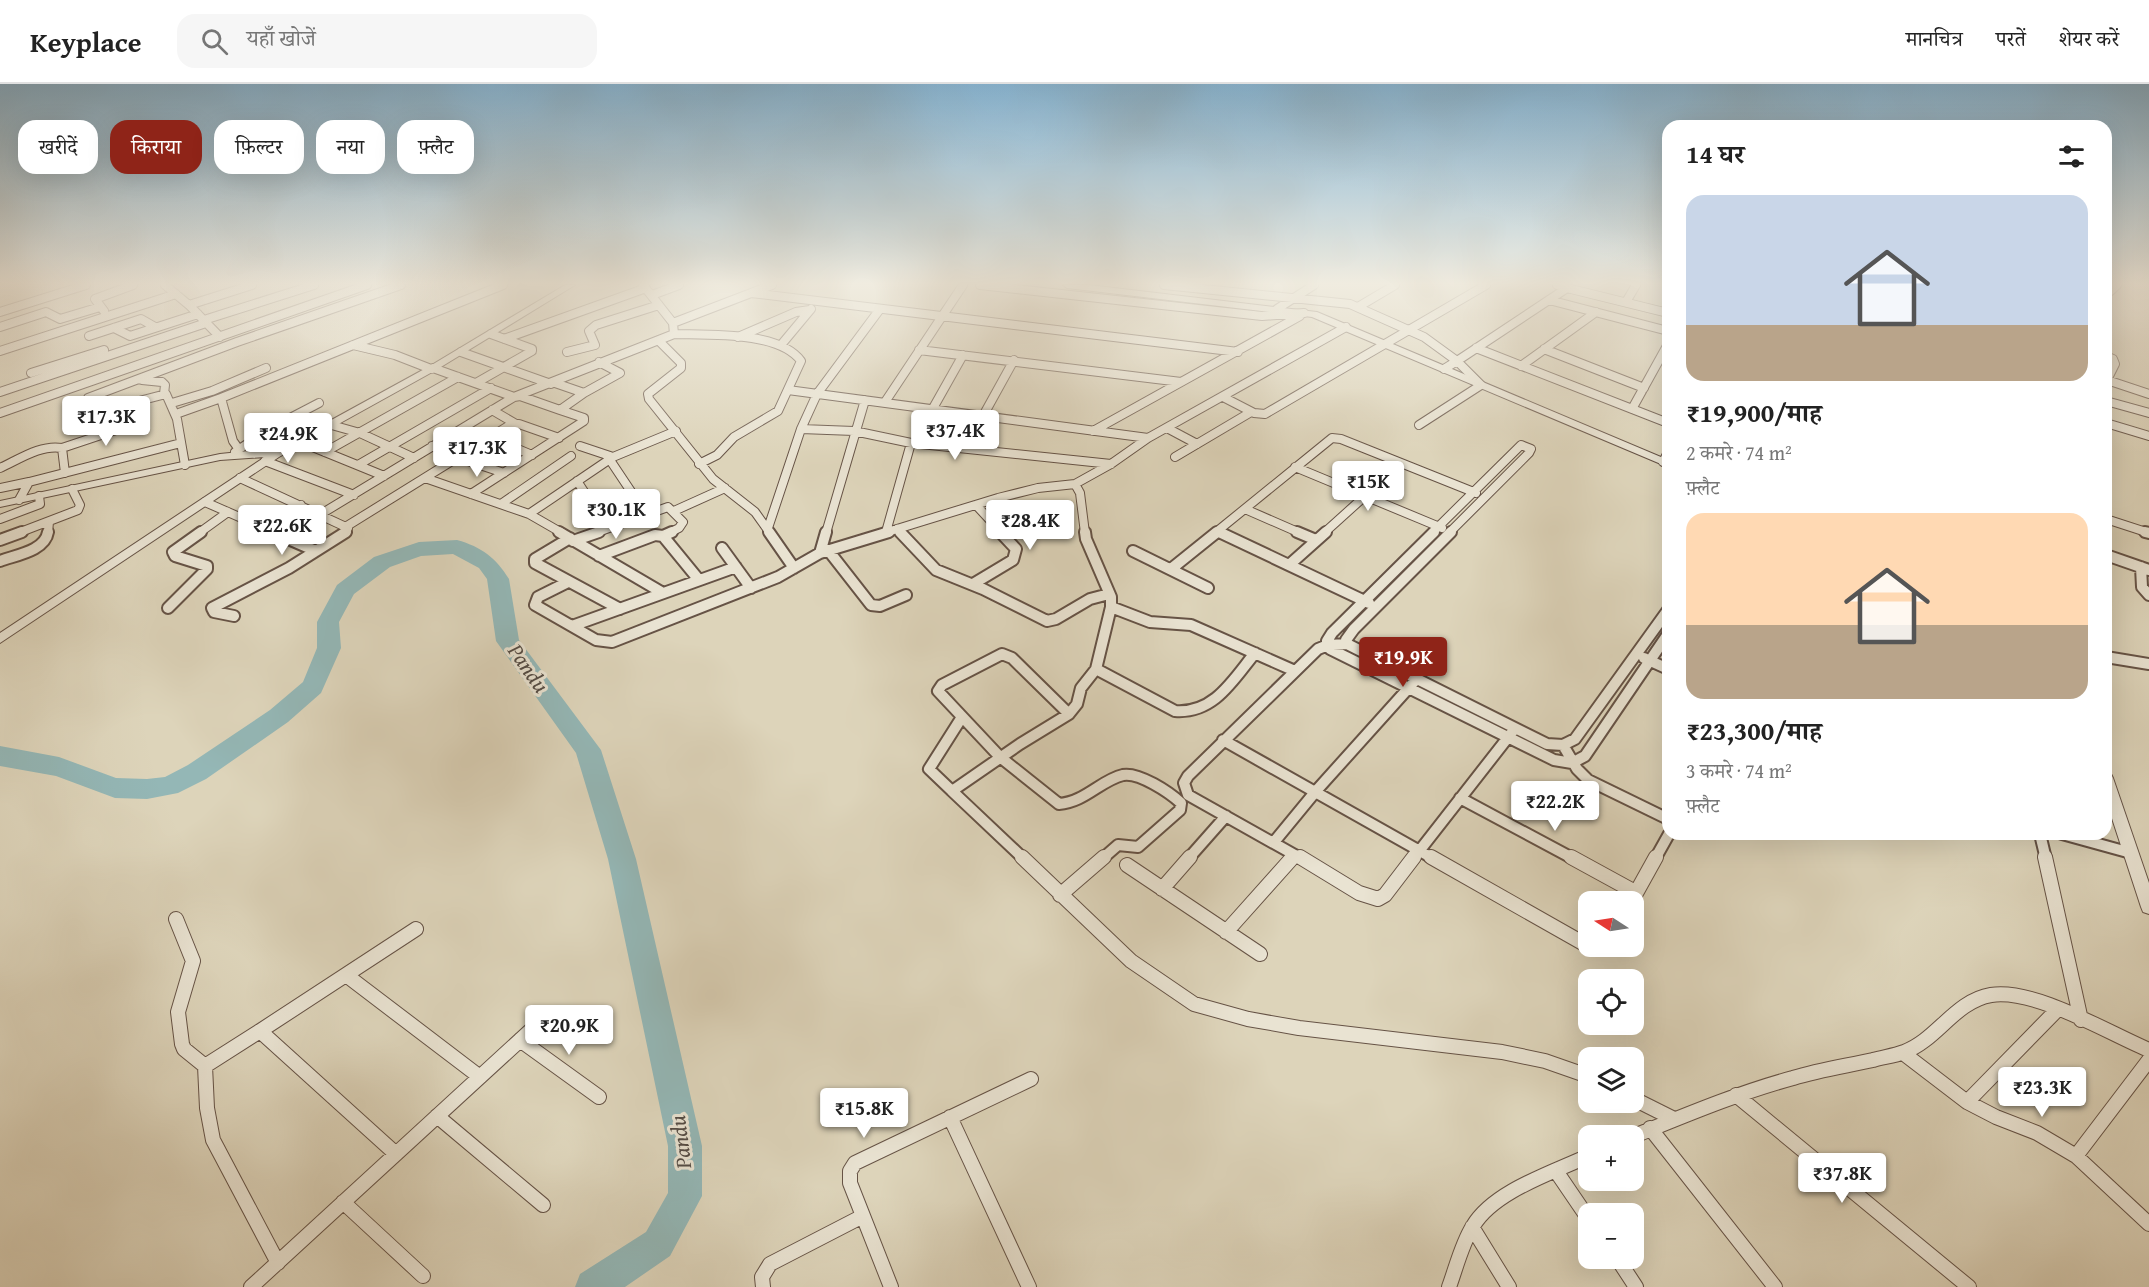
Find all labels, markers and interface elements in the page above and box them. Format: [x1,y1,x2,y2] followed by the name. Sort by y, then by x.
[177,14,597,68] search box
[30,21,141,62] text: Keyplace
[246,22,316,54] text: यहाँ खोजें
[1906,23,1963,54] text: मानचित्र
[1996,23,2026,54] text: परतें
[2059,23,2119,54] text: शेयर करें
[198,25,231,58] icon: search
[18,120,98,174] chip: खरीदें
[110,120,202,174] chip: किराया
[214,120,304,174] chip: फ़िल्टर
[316,120,385,174] chip: नया
[397,120,474,174] chip: फ़्लैट
[1686,134,1744,173] text: 14 घर
[2055,140,2088,173] icon: filters
[1833,234,1941,342] icon: home
[1686,393,1822,432] text: ₹19,900/माह
[57,396,155,447] pin: ₹17.3K
[76,401,136,430] text: ₹17.3K
[906,410,1004,461] pin: ₹37.4K
[239,413,337,464] pin: ₹24.9K
[925,415,985,444] text: ₹37.4K
[258,418,318,447] text: ₹24.9K
[428,427,526,478] pin: ₹17.3K
[447,432,507,461] text: ₹17.3K
[1686,438,1792,467] text: 2 कमरे · 74 m²
[1332,461,1404,512] pin: ₹15K
[1346,466,1390,495] text: ₹15K
[1686,473,1719,502] text: फ़्लैट
[567,489,665,540] pin: ₹30.1K
[586,494,646,523] text: ₹30.1K
[981,500,1079,551] pin: ₹28.4K
[233,505,331,556] pin: ₹22.6K
[1000,505,1060,534] text: ₹28.4K
[252,510,312,539] text: ₹22.6K
[1833,552,1941,660] icon: home
[500,636,558,699] water label: Pandu
[1354,637,1452,688] pin: ₹19.9K
[1373,642,1433,671] text: ₹19.9K
[1686,711,1822,750] text: ₹23,300/माह
[1686,756,1792,785] text: 3 कमरे · 74 m²
[1506,781,1604,832] pin: ₹22.2K
[1525,786,1585,815] text: ₹22.2K
[1686,791,1719,820] text: फ़्लैट
[1578,891,1644,957] north arrow
[1578,891,1644,1269] map controls
[1578,969,1644,1035] button: locate
[520,1005,618,1056] pin: ₹20.9K
[539,1010,599,1039] text: ₹20.9K
[1578,1047,1644,1113] button: layers
[1993,1067,2091,1118] pin: ₹23.3K
[2012,1072,2072,1101] text: ₹23.3K
[815,1088,913,1139] pin: ₹15.8K
[834,1093,894,1122] text: ₹15.8K
[661,1113,699,1172] water label: Pandu
[1578,1125,1644,1191] button: +
[1793,1153,1891,1204] pin: ₹37.8K
[1812,1158,1872,1187] text: ₹37.8K
[1578,1203,1644,1269] button: −

